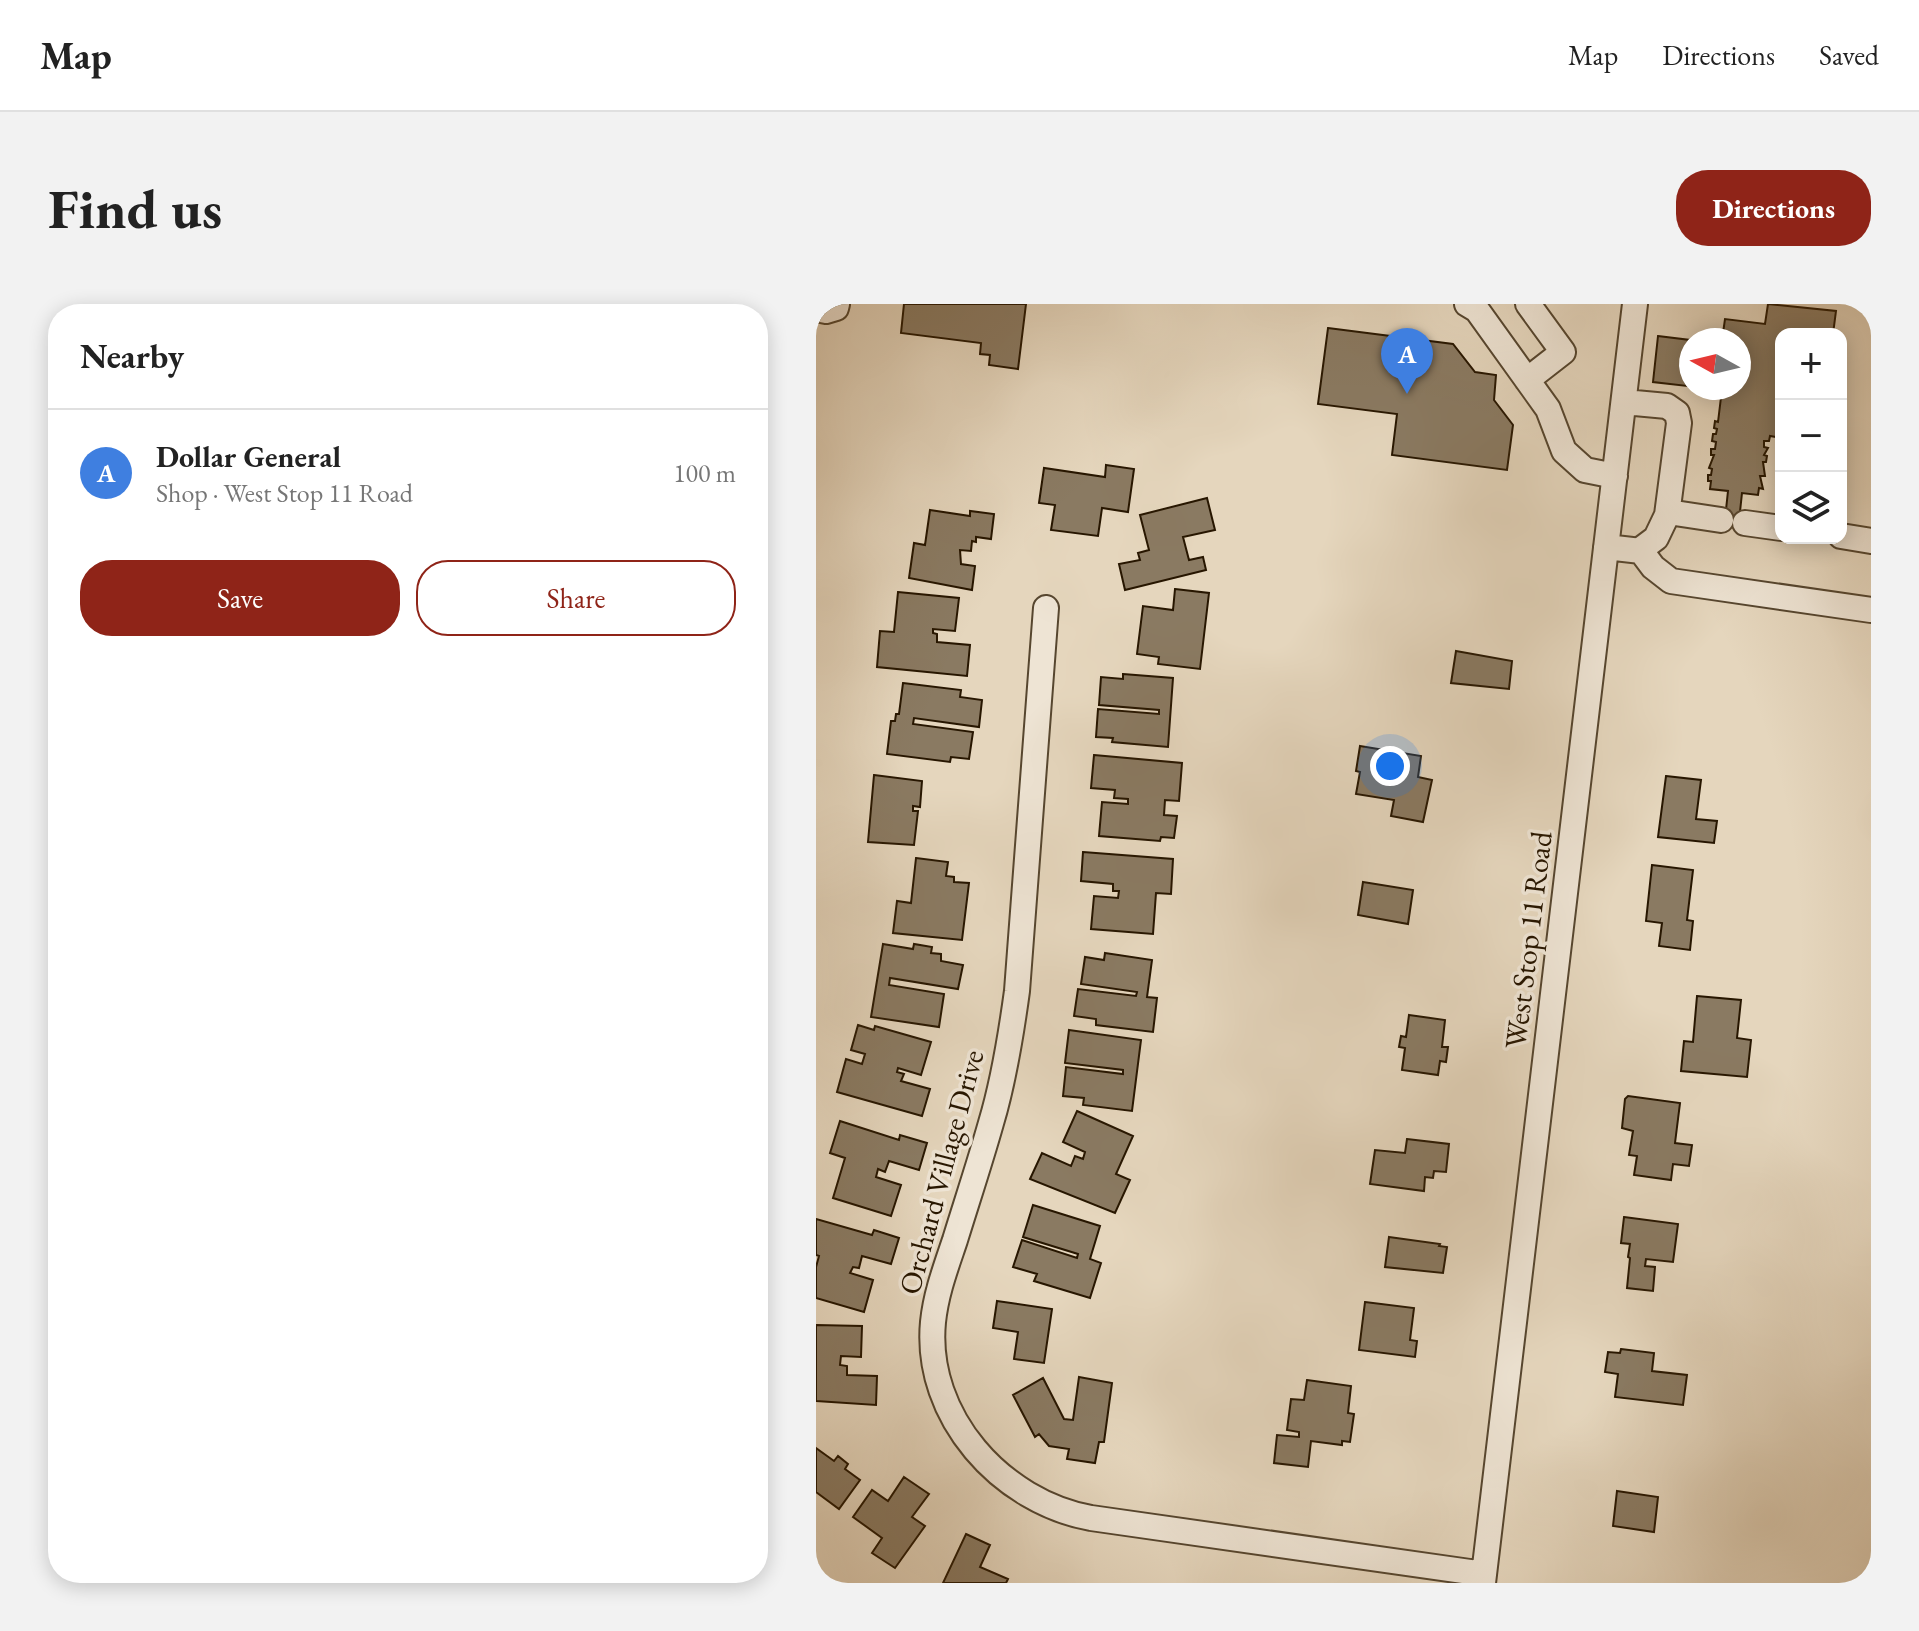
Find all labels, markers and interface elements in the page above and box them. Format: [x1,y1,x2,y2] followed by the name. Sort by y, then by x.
[40,31,112,80] text: Map
[1568,37,1618,73] text: Map
[1662,37,1775,73] text: Directions
[1819,37,1879,73] text: Saved
[1676,170,1871,246] button: Directions
[48,172,222,245] text: Find us
[1381,328,1433,394] pin: A
[1679,328,1751,400] north arrow
[1775,328,1847,544] map controls
[1775,328,1847,400] button: +
[80,334,184,378] text: Nearby
[1775,400,1847,472] button: −
[156,437,341,476] text: Dollar General
[97,456,115,490] text: A
[673,456,736,490] text: 100 m
[1775,472,1847,544] button: layers
[156,476,413,510] text: Shop · West Stop 11 Road
[80,560,400,636] button: Save
[416,560,736,636] button: Share
[1370,746,1410,786] your location
[1495,828,1561,1051] street label: West Stop 11 Road
[890,1045,992,1299] street label: Orchard Village Drive

